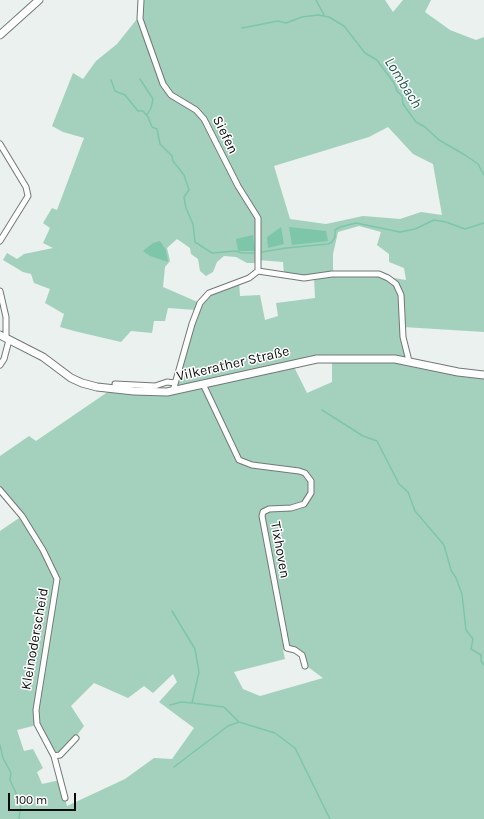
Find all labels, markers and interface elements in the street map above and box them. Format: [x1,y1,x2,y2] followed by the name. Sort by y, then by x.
[380,54,426,112] water label: Lombach
[209,113,241,157] street label: Siefen
[175,343,291,385] street label: Vilkerather Straße
[267,520,293,580] street label: Tixhoven
[18,587,52,691] street label: Kleinoderscheid
[10,785,78,811] scale bar
[15,793,47,807] text: 100 m

